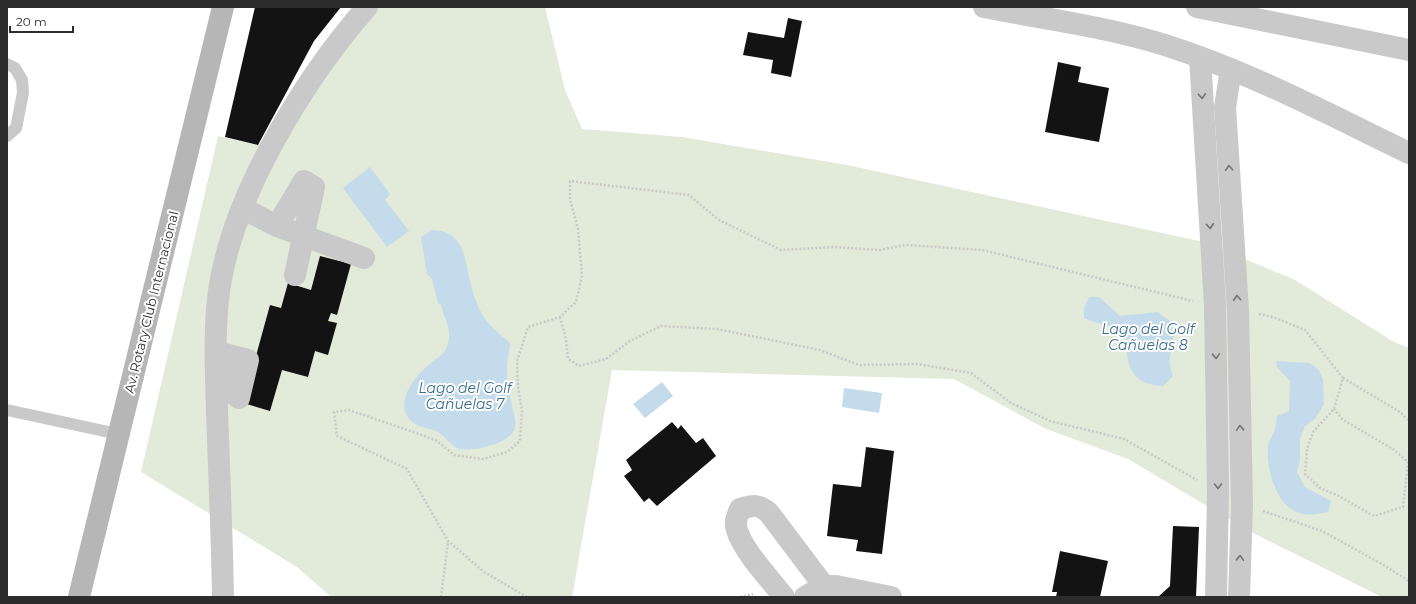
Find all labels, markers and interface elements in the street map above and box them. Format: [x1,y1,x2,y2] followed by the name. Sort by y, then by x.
[10,8,73,34] scale bar
[16,14,47,29] text: 20 m
[1198,93,1206,99] one-way arrow
[1224,165,1233,171] one-way arrow
[121,209,181,395] street label: Av. Rotary Club Internacional
[1206,223,1214,229] one-way arrow
[1233,295,1241,301] one-way arrow
[1101,320,1197,354] water label: Lago del Golf Cañuelas 8
[1212,353,1220,359] one-way arrow
[418,379,514,413] water label: Lago del Golf Cañuelas 7
[1236,425,1244,431] one-way arrow
[1214,483,1222,489] one-way arrow
[1236,555,1245,561] one-way arrow

